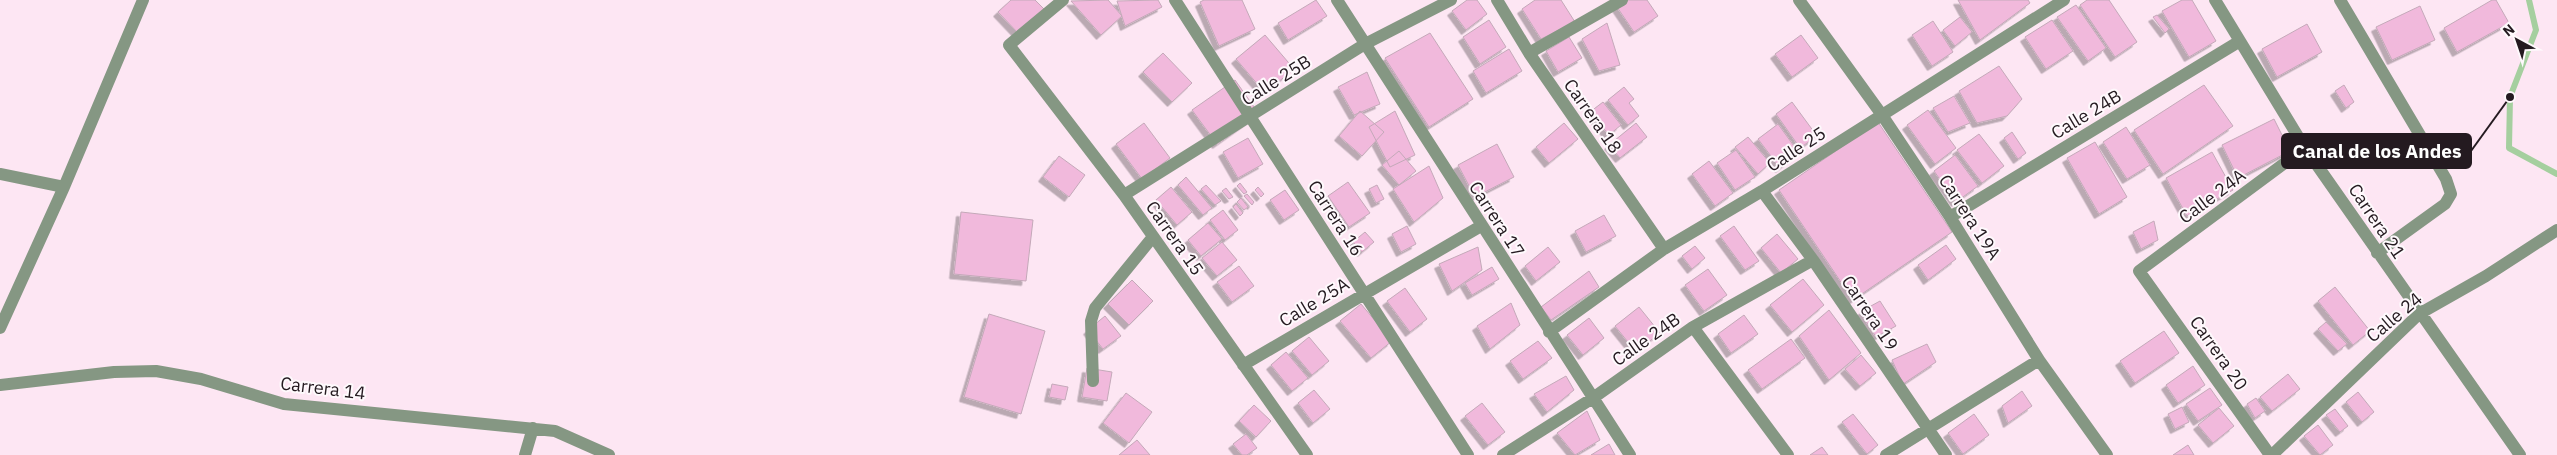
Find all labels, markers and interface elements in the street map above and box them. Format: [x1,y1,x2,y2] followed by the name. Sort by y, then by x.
[2492,15,2542,65] north arrow
[2499,20,2518,40] text: N
[1237,50,1315,110] street label: Calle 25B
[1559,74,1627,158] street label: Carrera 18
[2047,84,2125,144] street label: Calle 24B
[1762,121,1830,177] street label: Calle 25
[2282,134,2471,168] callout: Canal de los Andes
[2293,139,2461,163] text: Canal de los Andes
[2174,163,2250,229] street label: Calle 24A
[1934,170,2006,264] street label: Carrera 19A
[1303,176,1369,260] street label: Carrera 16
[1464,177,1530,261] street label: Carrera 17
[2343,179,2411,263] street label: Carrera 21
[1141,196,1209,280] street label: Carrera 15
[1836,271,1904,355] street label: Carrera 19
[1275,272,1354,332] street label: Calle 25A
[2361,287,2427,347] street label: Calle 24
[1607,307,1685,371] street label: Calle 24B
[2185,311,2253,395] street label: Carrera 20
[279,371,367,405] street label: Carrera 14

